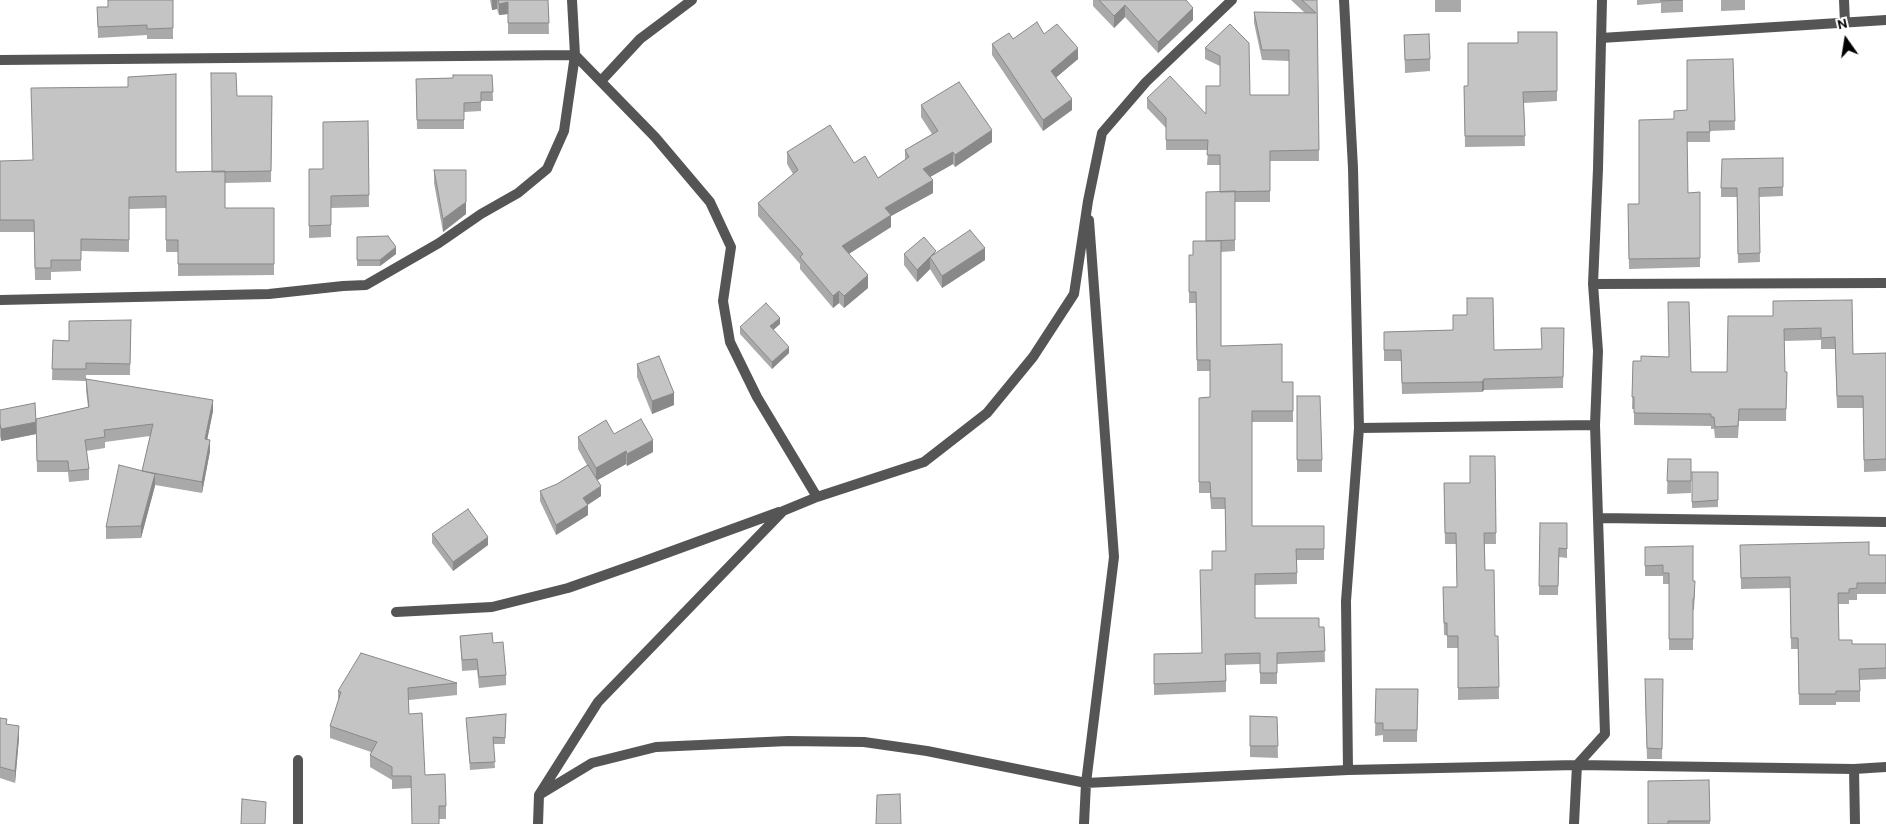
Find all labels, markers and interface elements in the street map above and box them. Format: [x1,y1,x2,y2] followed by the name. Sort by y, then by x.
[1821,15,1871,65] north arrow
[1836,15,1849,34] text: N

